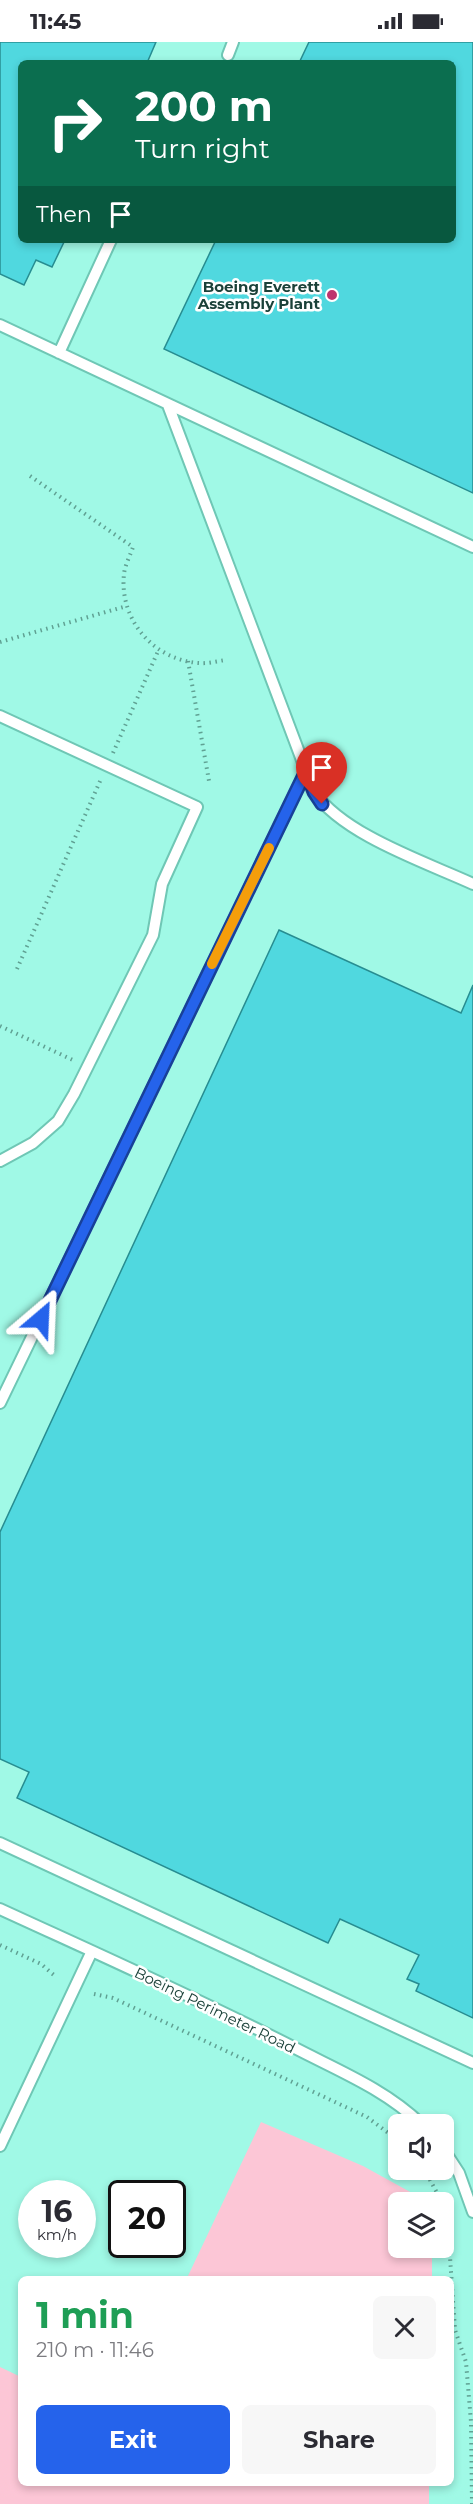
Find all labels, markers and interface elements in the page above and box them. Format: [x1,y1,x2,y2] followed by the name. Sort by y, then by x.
[30,8,81,35] text: 11:45
[135,80,273,132] text: 200 m
[36,84,114,162] icon: right
[135,132,270,165] text: Turn right
[104,198,137,231] icon: arrive
[36,201,92,228] text: Then
[197,277,320,313] place label: Boeing Everett Assembly Plant
[325,288,339,302] marker: Boeing Everett Assembly Plant
[296,742,347,804] pin
[305,751,338,784] icon: arrive
[9,1287,73,1351] position arrow
[131,1963,299,2057] street label: Boeing Perimeter Road
[388,2114,454,2258] map controls
[388,2114,454,2180] button: sound
[108,2180,186,2258] speed limit sign: 20
[388,2192,454,2258] button: layers
[42,2193,72,2230] text: 16
[37,2225,77,2244] text: km/h
[36,2293,134,2337] text: 1 min
[373,2296,436,2359] button: close
[36,2338,154,2362] text: 210 m · 11:46
[36,2405,230,2474] button: Exit
[242,2405,436,2474] button: Share

